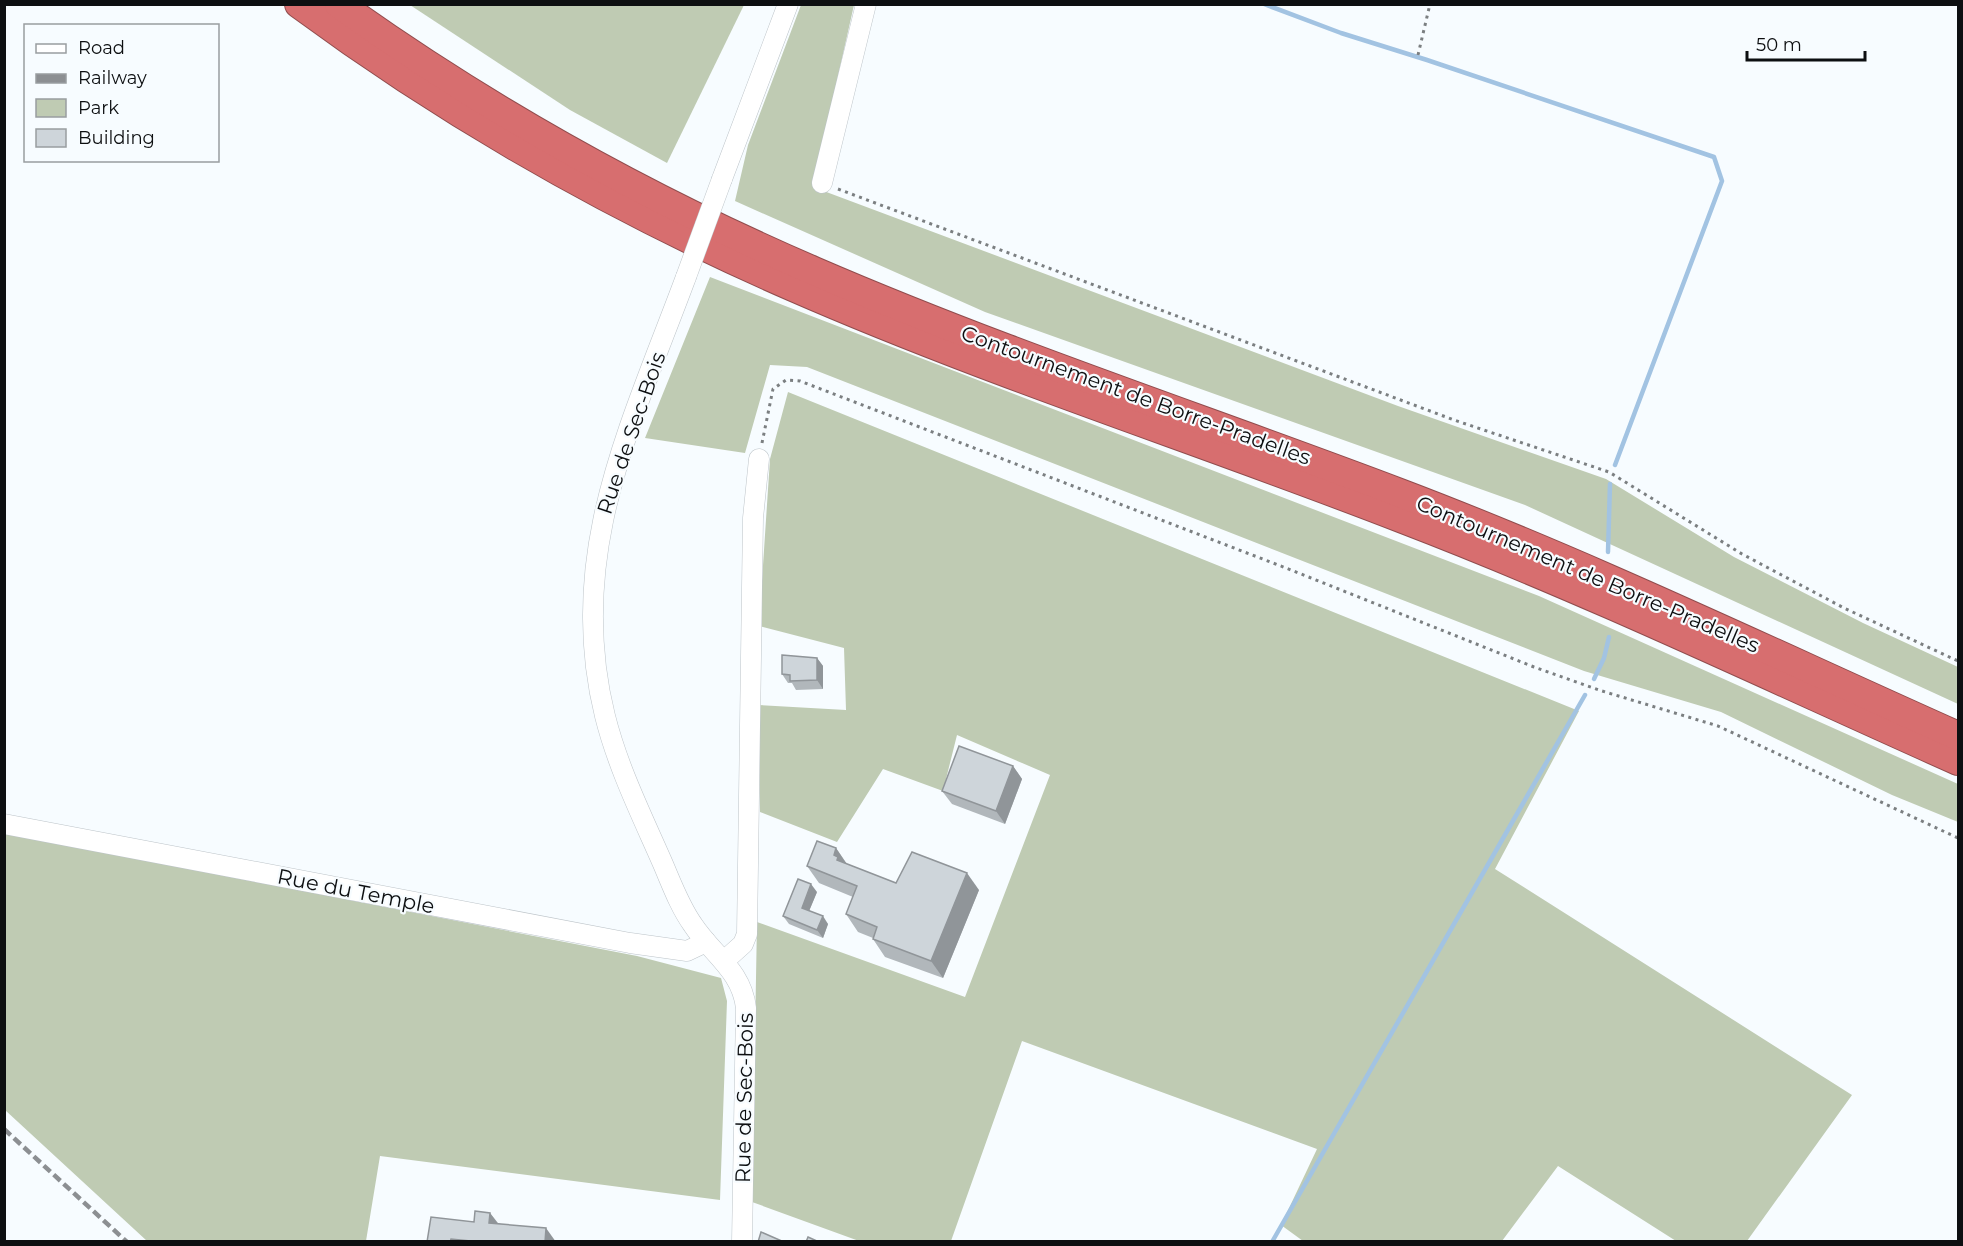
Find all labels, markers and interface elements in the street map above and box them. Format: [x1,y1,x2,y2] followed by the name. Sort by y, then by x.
[24,24,219,162] legend
[1747,24,1866,62] scale bar
[1756,34,1802,56] text: 50 m
[78,37,125,59] text: Road
[78,67,147,89] text: Railway
[78,97,119,119] text: Park
[78,127,155,149] text: Building
[958,320,1314,470] street label: Contournement de Borre-Pradelles
[591,349,671,517] street label: Rue de Sec-Bois
[1413,490,1763,658] street label: Contournement de Borre-Pradelles
[275,863,437,919] street label: Rue du Temple
[730,1013,758,1183] street label: Rue de Sec-Bois

